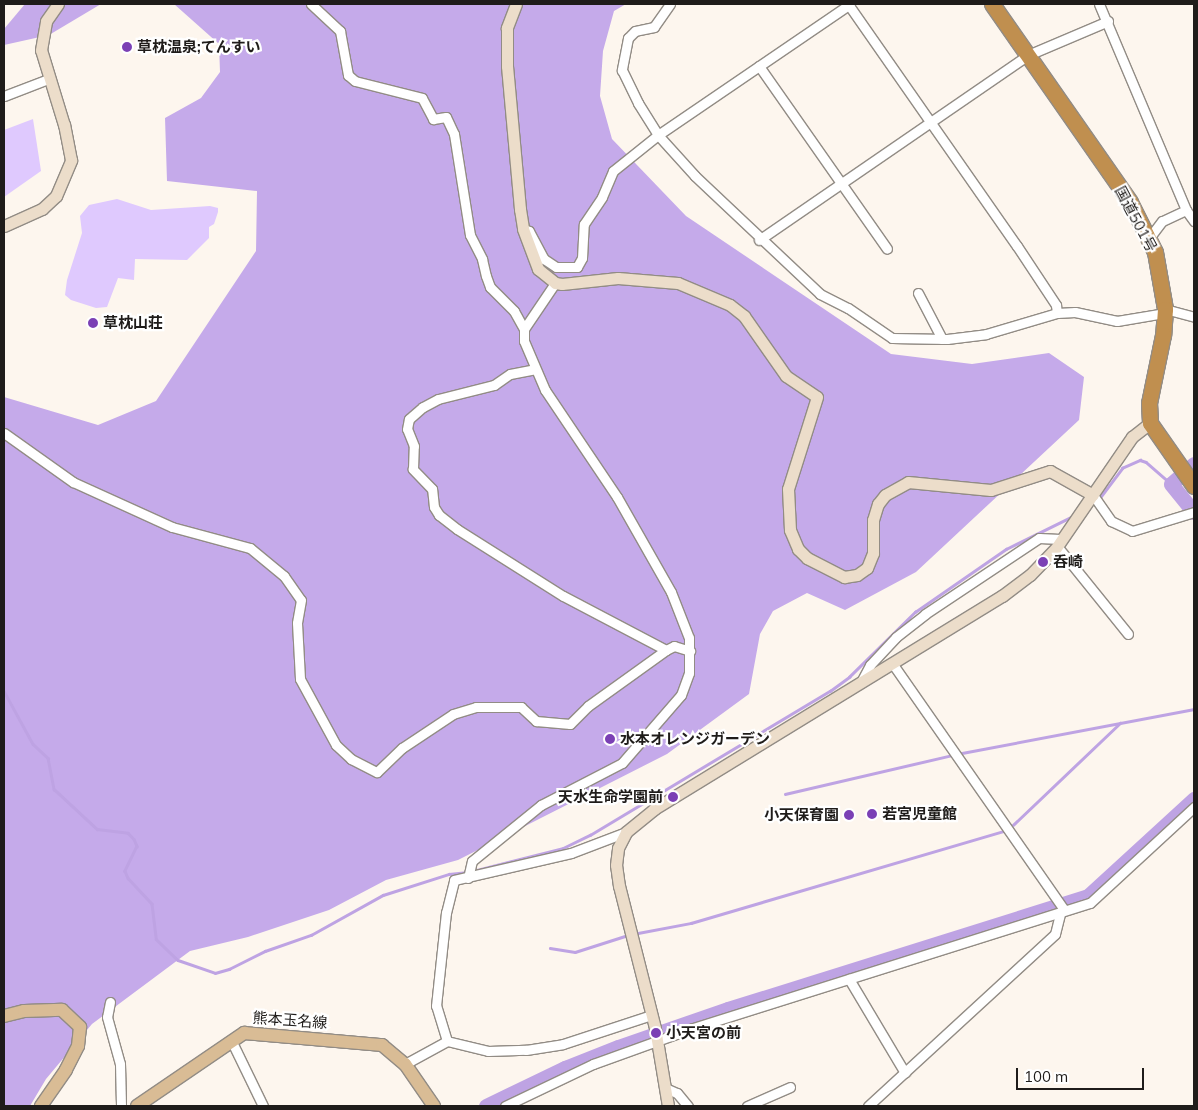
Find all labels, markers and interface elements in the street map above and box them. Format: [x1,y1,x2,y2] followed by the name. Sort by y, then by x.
[137,38,261,56] place label: 草枕温泉;てんすい
[121,41,133,53] marker: 草枕温泉;てんすい
[1111,183,1161,255] street label: 国道501号
[103,314,163,332] place label: 草枕山荘
[87,317,99,329] marker: 草枕山荘
[1053,553,1083,571] place label: 呑崎
[1037,556,1049,568] marker: 呑崎
[620,730,770,748] place label: 水本オレンジガーデン
[604,733,616,745] marker: 水本オレンジガーデン
[558,788,663,806] place label: 天水生命学園前
[667,791,679,803] marker: 天水生命学園前
[882,805,957,823] place label: 若宮児童館
[764,806,839,824] place label: 小天保育園
[866,808,878,820] marker: 若宮児童館
[843,809,855,821] marker: 小天保育園
[252,1008,328,1032] street label: 熊本玉名線
[666,1024,741,1042] place label: 小天宮の前
[650,1027,662,1039] marker: 小天宮の前
[1018,1058,1146,1090] scale bar
[1024,1067,1068,1086] text: 100 m

